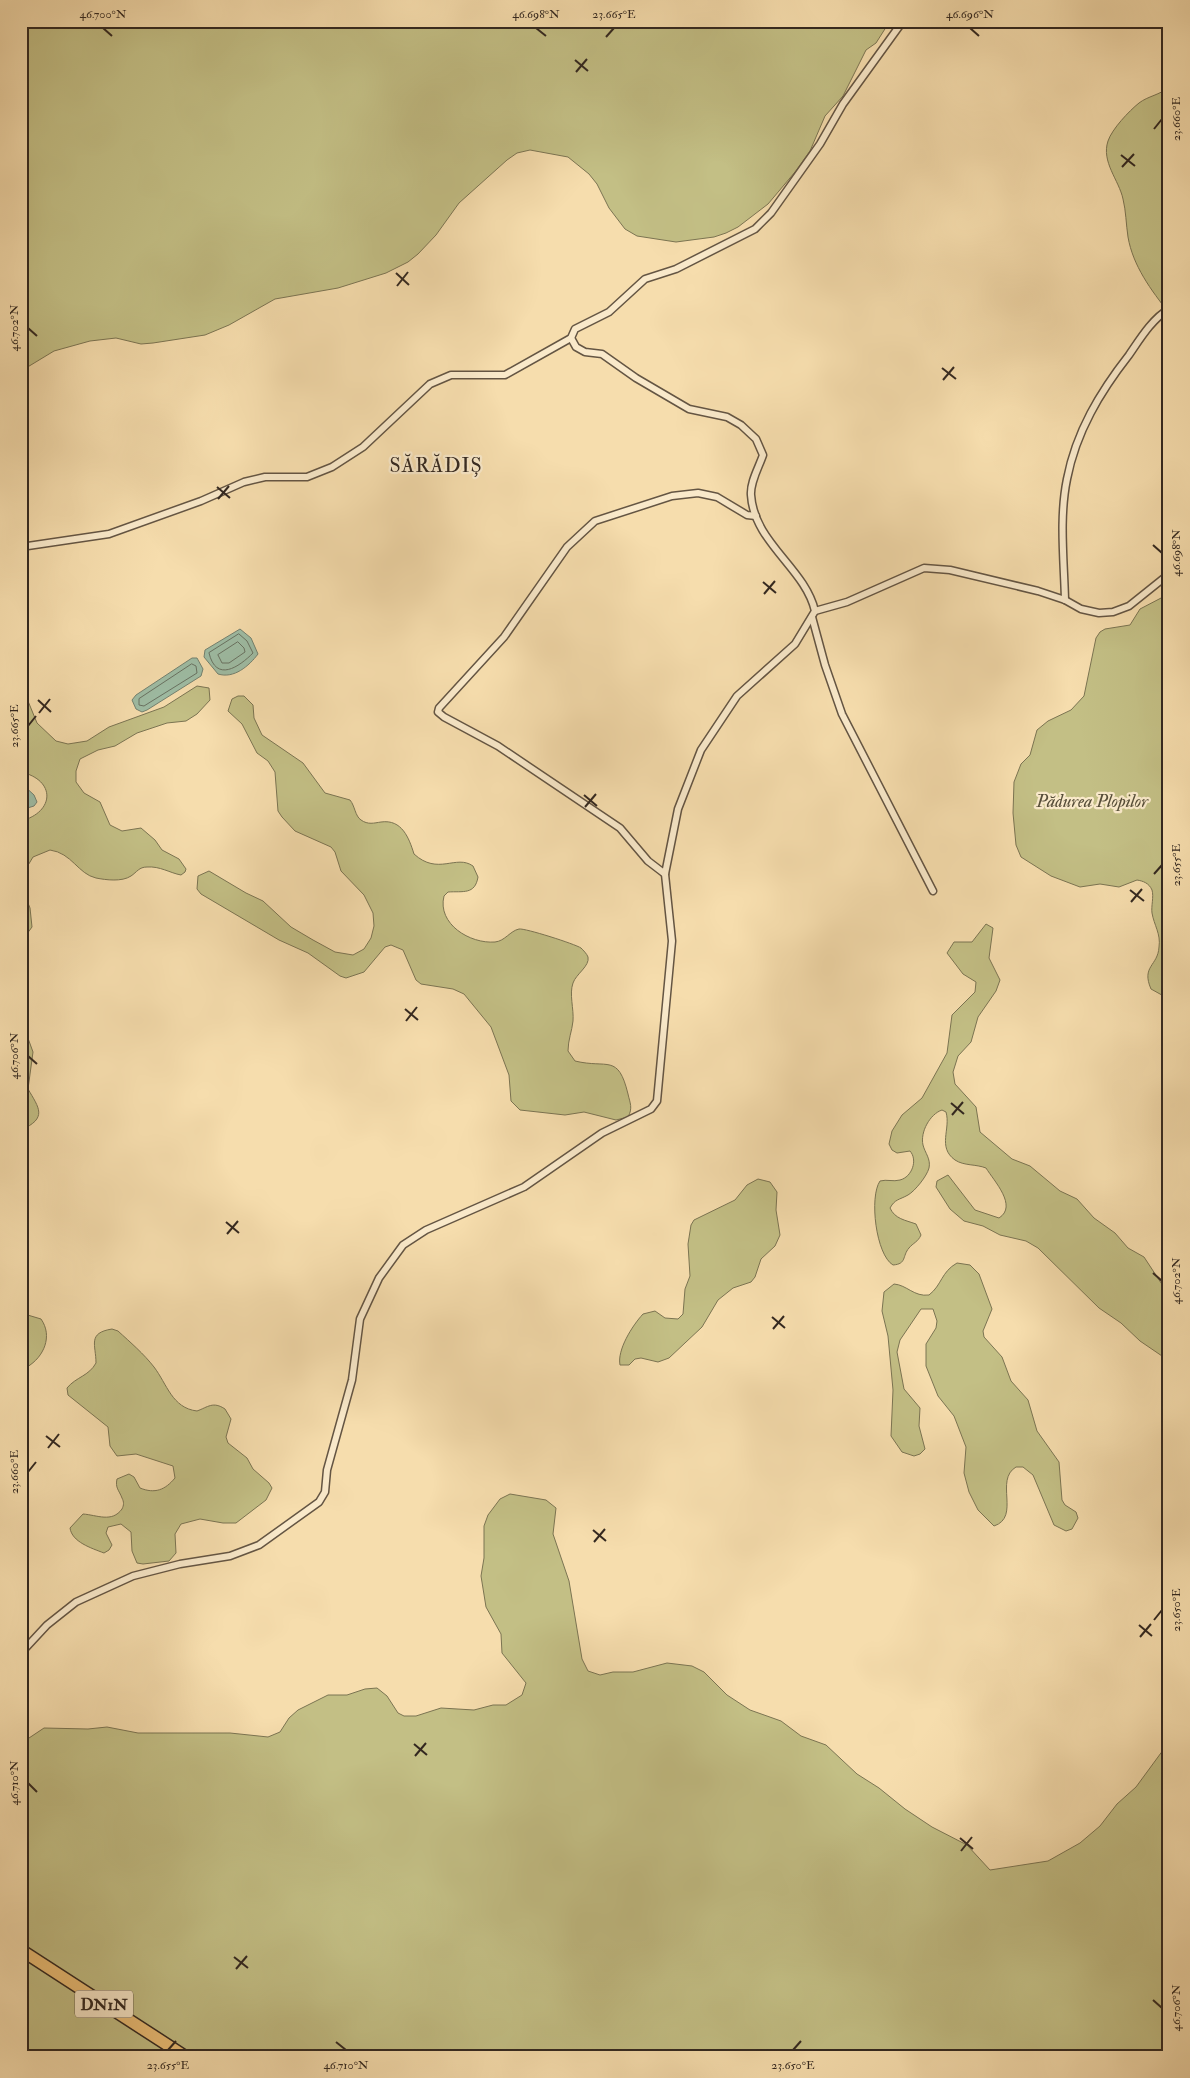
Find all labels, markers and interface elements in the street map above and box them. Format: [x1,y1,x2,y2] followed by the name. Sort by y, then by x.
[79,7,127,22] text: 46.700°N
[512,7,560,22] text: 46.698°N
[592,7,636,22] text: 23.665°E
[946,7,994,22] text: 46.696°N
[1169,97,1184,141] text: 23.660°E
[7,304,22,352] text: 46.702°N
[389,453,483,478] district label: SĂRĂDIȘ
[1169,529,1184,577] text: 46.698°N
[7,704,22,748] text: 23.665°E
[1035,790,1149,813] park label: Pădurea Plopilor
[1169,843,1184,886] text: 23.655°E
[7,1032,22,1080] text: 46.706°N
[1169,1257,1184,1305] text: 46.702°N
[7,1450,22,1494] text: 23.660°E
[1169,1588,1184,1632] text: 23.650°E
[7,1760,22,1806] text: 46.710°N
[1169,1984,1184,2032] text: 46.706°N
[75,1990,133,2018] road number: DN1N
[147,2058,190,2073] text: 23.655°E
[323,2058,369,2073] text: 46.710°N
[771,2058,815,2073] text: 23.650°E

